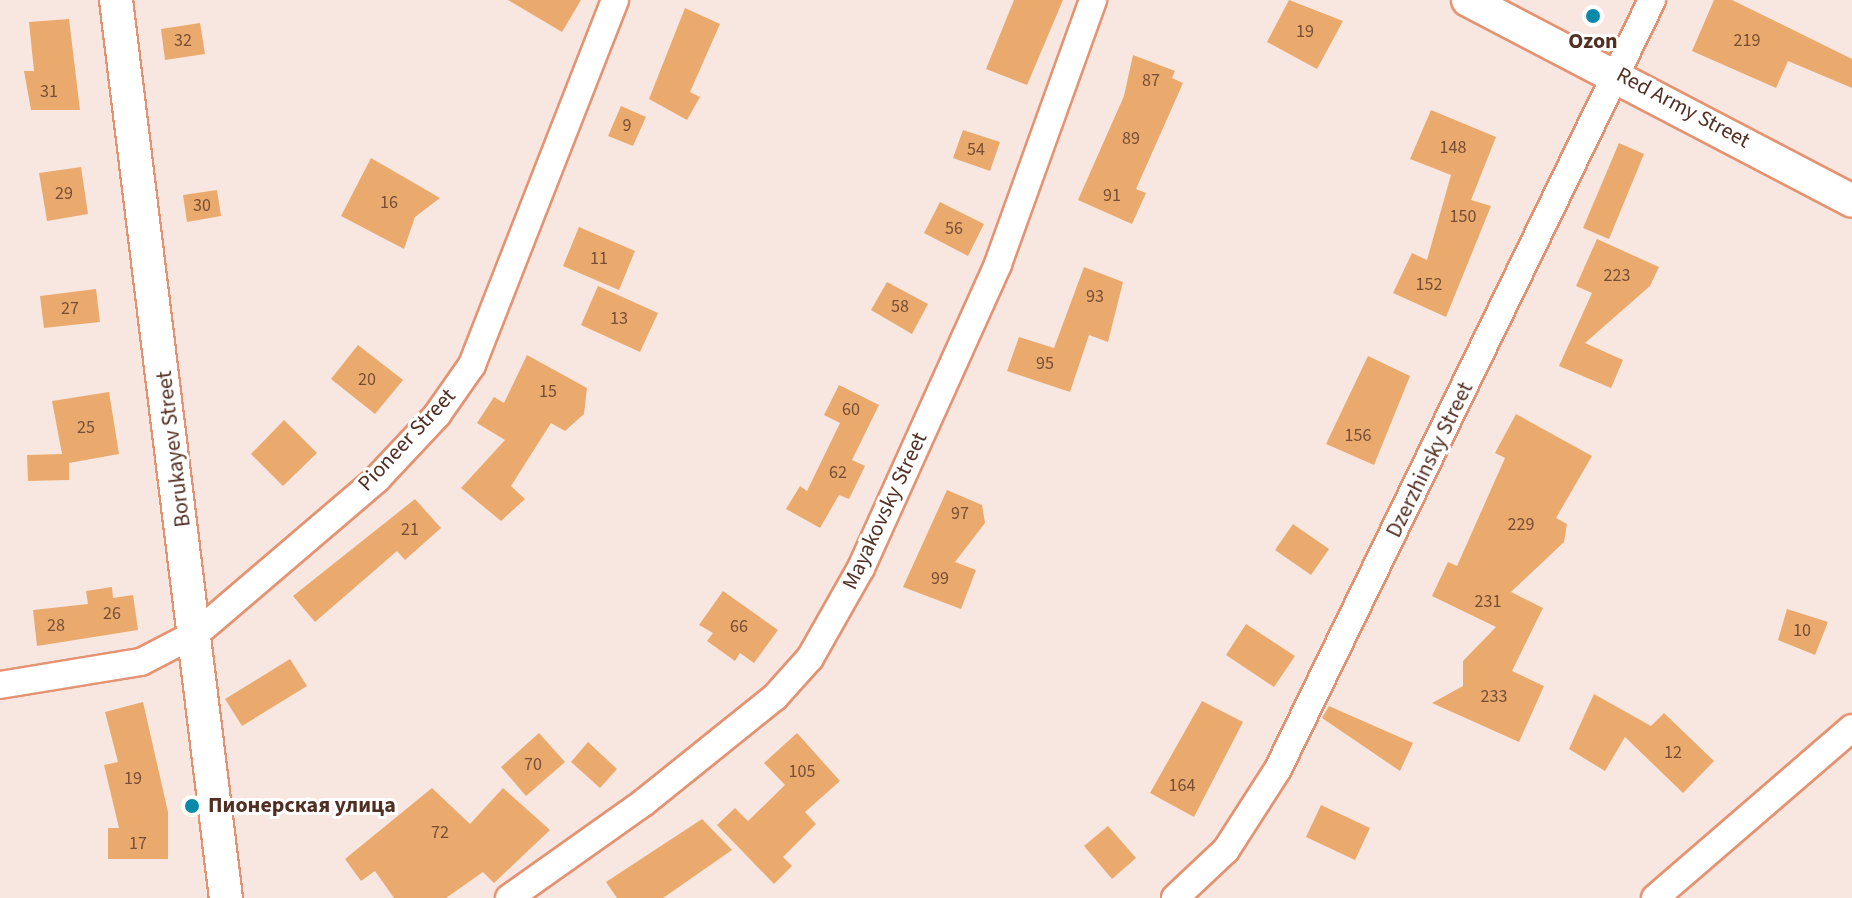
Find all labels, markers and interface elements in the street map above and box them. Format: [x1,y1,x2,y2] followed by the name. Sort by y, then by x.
[1584,7,1602,25] marker: Ozon
[1296,21,1314,43] house number: 19
[1568,29,1618,55] place label: Ozon
[174,30,192,52] house number: 32
[1734,30,1760,52] house number: 219
[1612,62,1754,154] street label: Red Army Street
[1142,70,1160,92] house number: 87
[40,81,58,103] house number: 31
[623,115,631,137] house number: 9
[1122,128,1140,150] house number: 89
[1440,137,1466,159] house number: 148
[967,139,985,161] house number: 54
[55,183,73,205] house number: 29
[1103,185,1121,207] house number: 91
[380,192,398,214] house number: 16
[193,195,211,217] house number: 30
[1450,206,1476,228] house number: 150
[945,218,963,240] house number: 56
[590,248,608,270] house number: 11
[1604,265,1630,287] house number: 223
[1416,274,1442,296] house number: 152
[1086,286,1104,308] house number: 93
[891,296,909,318] house number: 58
[61,298,79,320] house number: 27
[610,308,628,330] house number: 13
[1036,353,1054,375] house number: 95
[151,369,197,529] street label: Borukayev Street
[358,369,376,391] house number: 20
[1381,378,1479,542] street label: Dzerzhinsky Street
[539,381,557,403] house number: 15
[353,383,461,497] street label: Pioneer Street
[842,399,860,421] house number: 60
[77,417,95,439] house number: 25
[1345,425,1371,447] house number: 156
[837,428,933,594] street label: Mayakovsky Street
[829,462,847,484] house number: 62
[951,503,969,525] house number: 97
[1508,514,1534,536] house number: 229
[401,519,419,541] house number: 21
[931,568,949,590] house number: 99
[1475,591,1501,613] house number: 231
[103,603,121,625] house number: 26
[47,615,65,637] house number: 28
[730,616,748,638] house number: 66
[1793,620,1811,642] house number: 10
[1481,686,1507,708] house number: 233
[1664,742,1682,764] house number: 12
[524,754,542,776] house number: 70
[789,761,815,783] house number: 105
[124,768,142,790] house number: 19
[1169,775,1195,797] house number: 164
[208,793,396,819] place label: Пионерская улица
[183,797,201,815] marker: Пионерская улица
[431,822,449,844] house number: 72
[129,833,147,855] house number: 17

